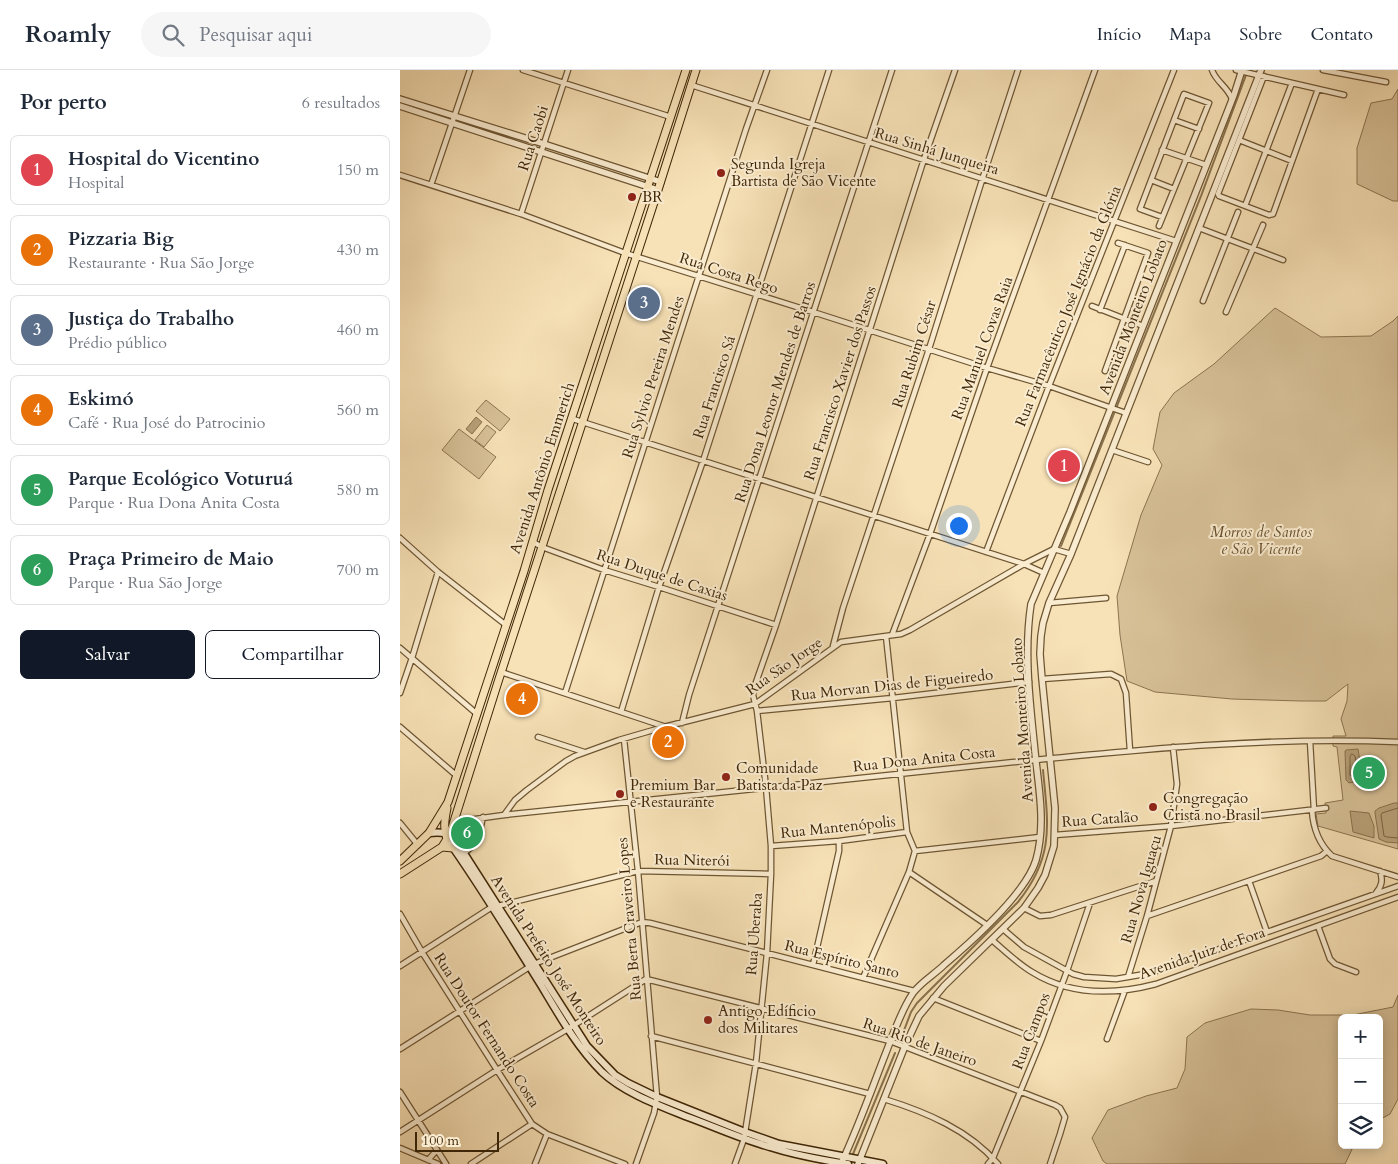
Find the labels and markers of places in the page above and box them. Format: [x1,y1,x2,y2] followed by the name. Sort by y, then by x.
[731,154,877,191] place label: Segunda Igreja Bartista de São Vicente
[715,167,727,179] marker: Segunda Igreja Bartista de São Vicente
[642,187,663,207] place label: BR
[626,191,638,203] marker: BR
[628,284,660,322] pin: 3
[1048,447,1080,485] pin: 1
[506,680,538,718] pin: 4
[652,723,684,761] pin: 2
[1353,754,1385,792] pin: 5
[736,758,823,795] place label: Comunidade Batista da Paz
[720,771,732,783] marker: Comunidade Batista da Paz
[630,775,716,812] place label: Premium Bar e Restaurante
[614,788,626,800] marker: Premium Bar e Restaurante
[1163,788,1261,825] place label: Congregação Cristã no Brasil
[1147,801,1159,813] marker: Congregação Cristã no Brasil
[451,814,483,852] pin: 6
[718,1001,816,1038] place label: Antigo Edíficio dos Militares
[702,1014,714,1026] marker: Antigo Edíficio dos Militares

